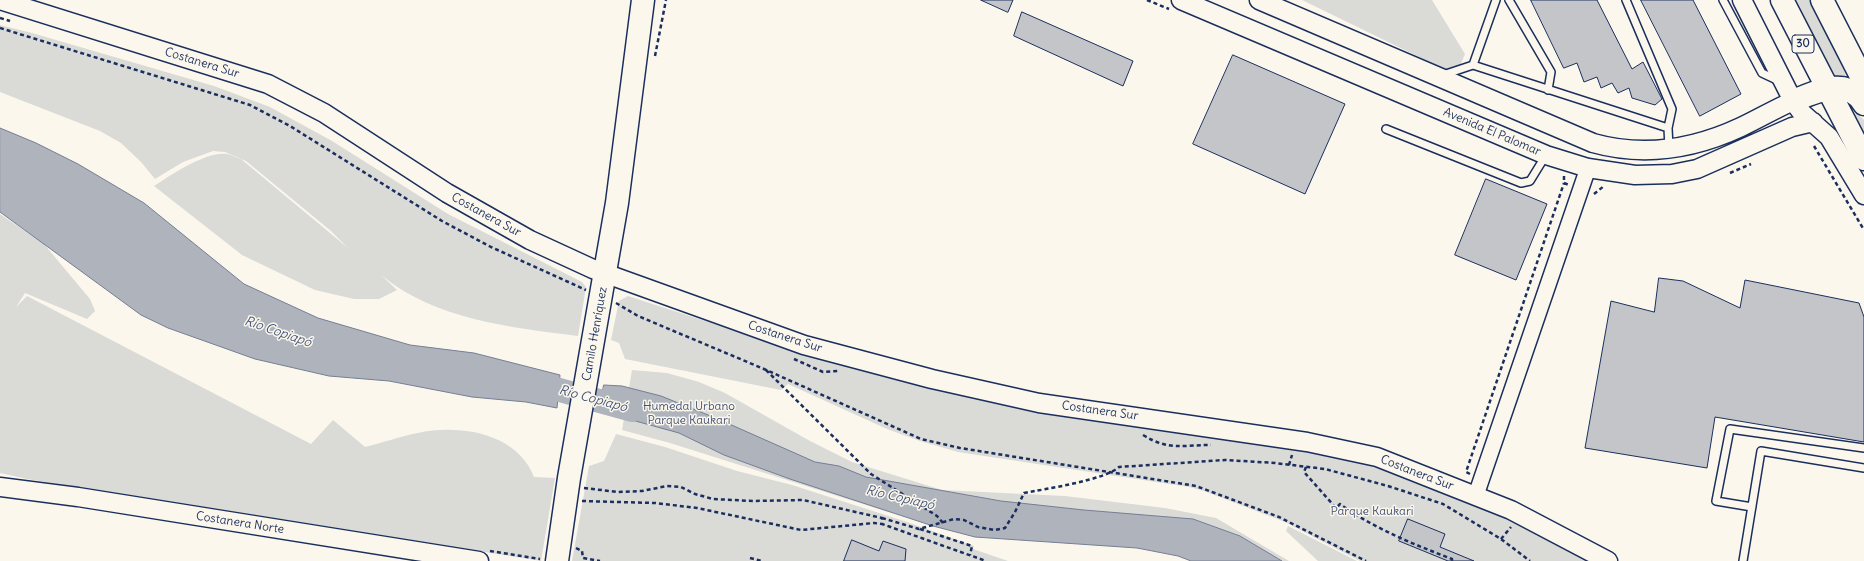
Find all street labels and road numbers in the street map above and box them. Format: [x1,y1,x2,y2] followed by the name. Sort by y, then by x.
[1792,35,1814,53] road number: 30
[163,45,241,81] street label: Costanera Sur
[1441,105,1543,159] street label: Avenida El Palomar
[449,190,523,240] street label: Costanera Sur
[580,286,610,382] street label: Camilo Henríquez
[746,318,824,356] street label: Costanera Sur
[1061,398,1139,424] street label: Costanera Sur
[1378,452,1456,494] street label: Costanera Sur
[195,509,285,537] street label: Costanera Norte

